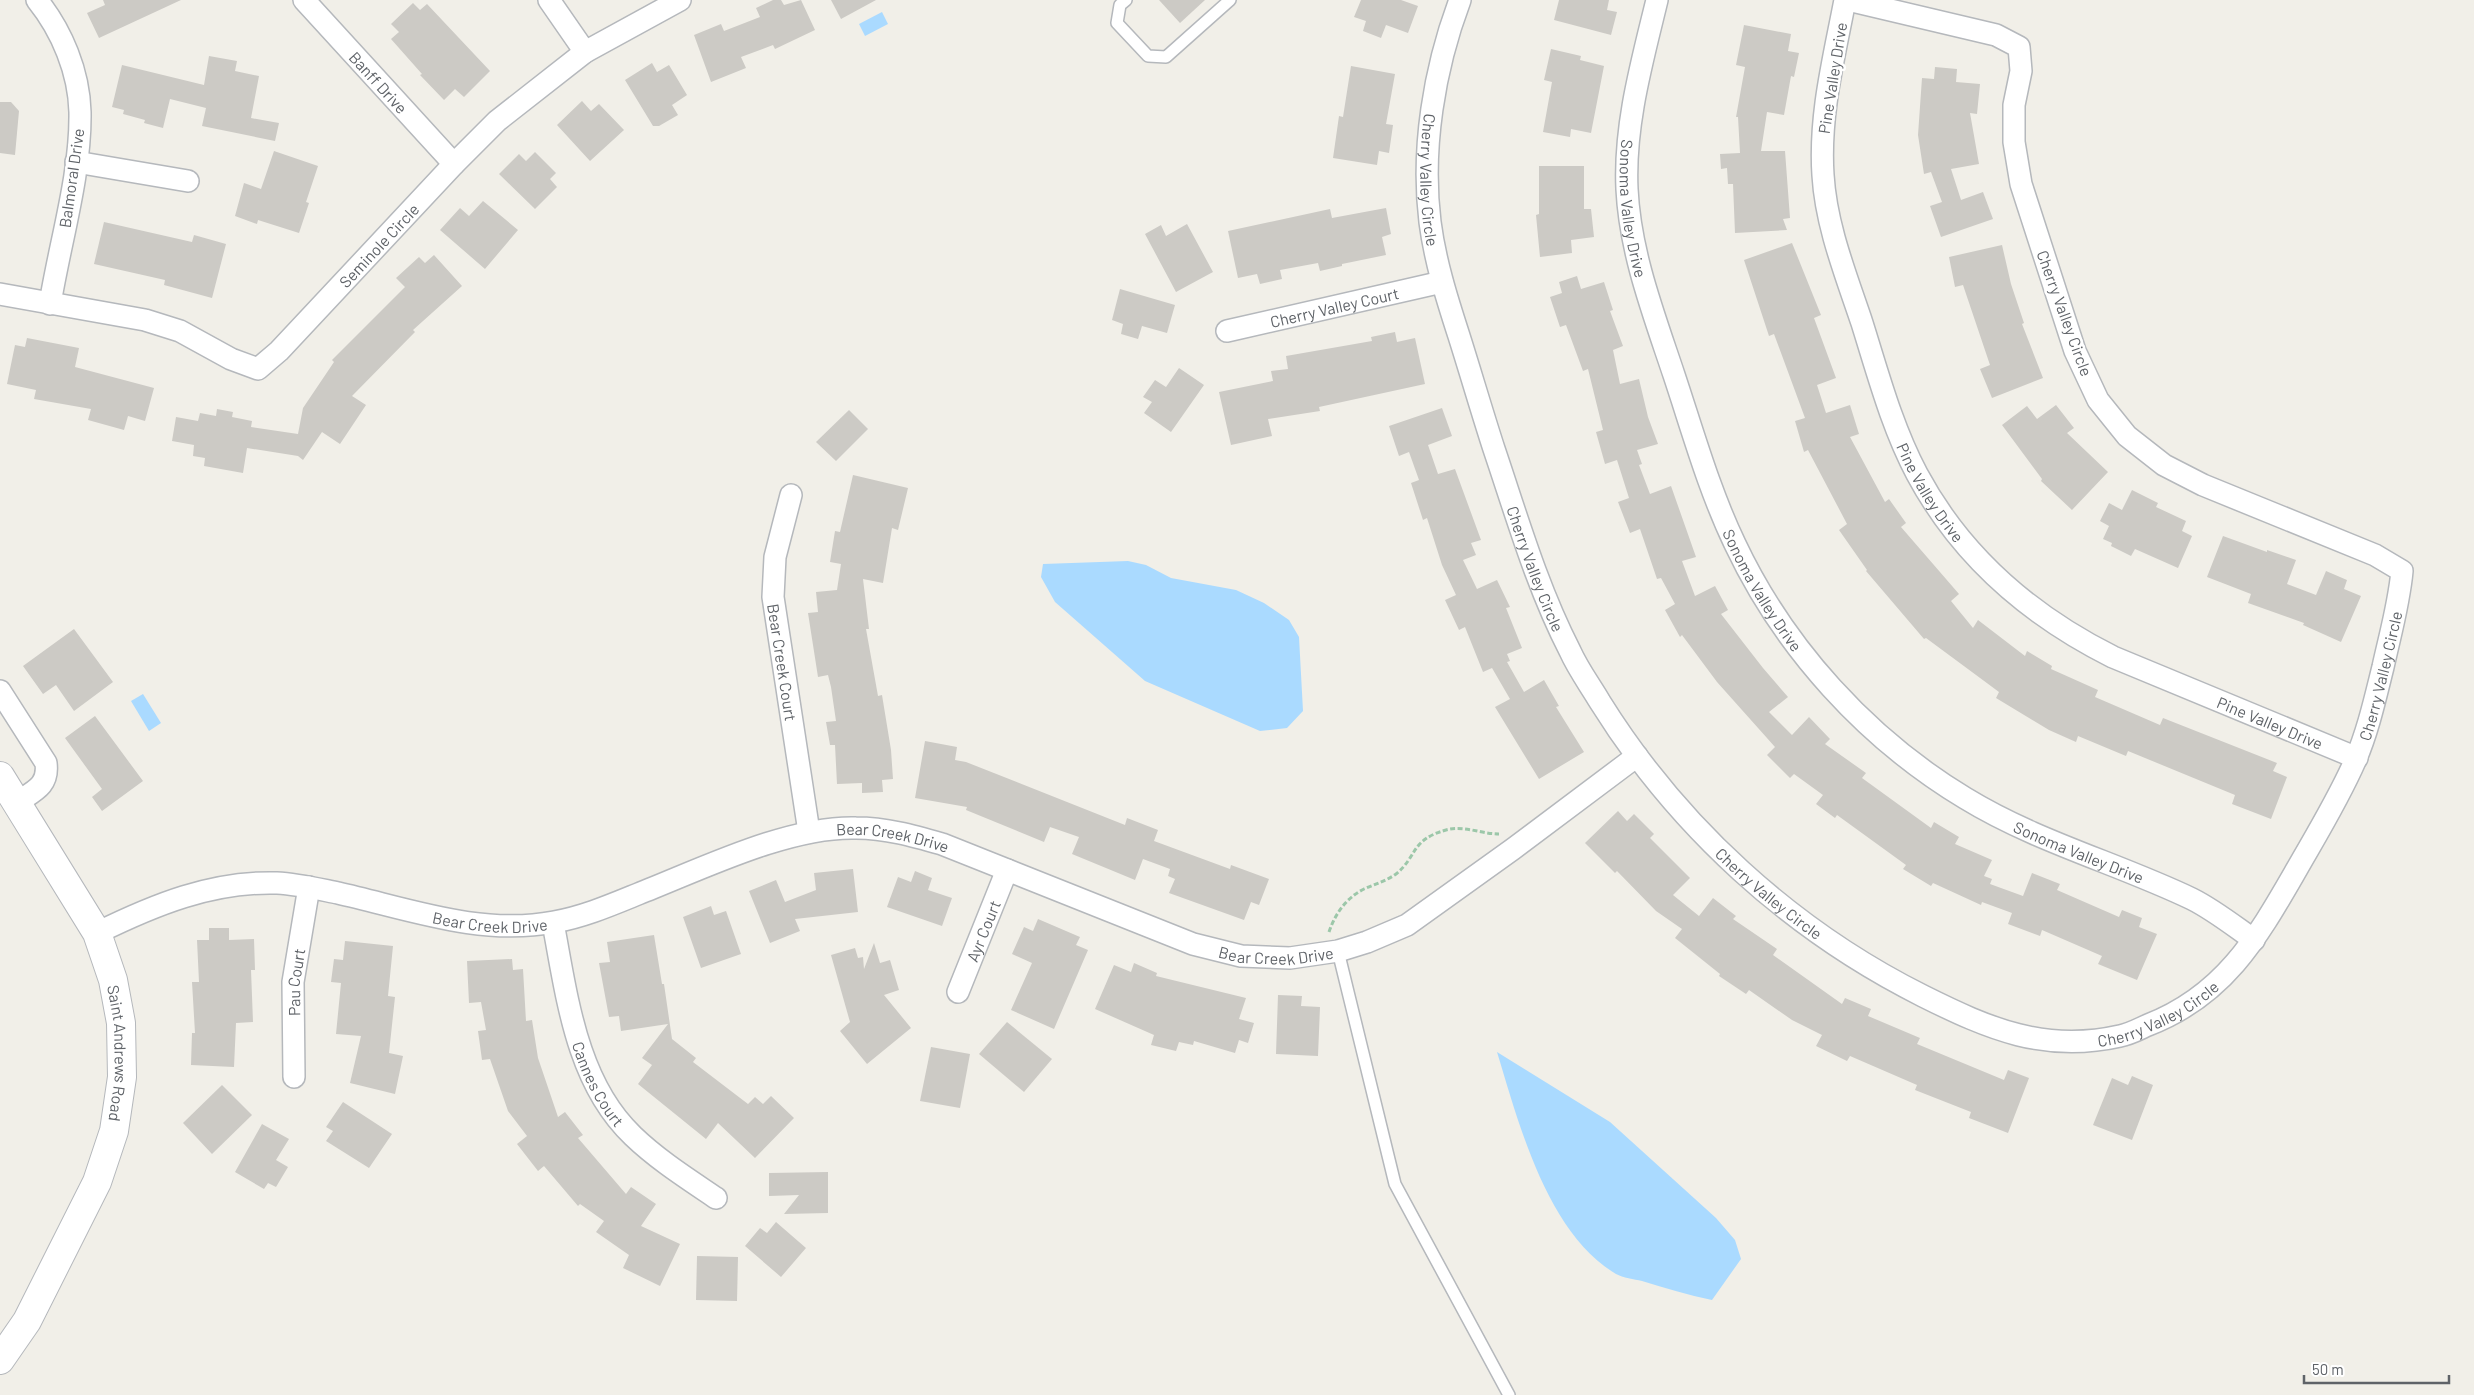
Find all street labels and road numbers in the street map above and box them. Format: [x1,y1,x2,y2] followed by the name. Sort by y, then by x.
[1814,21,1850,135] street label: Pine Valley Drive
[346,47,412,117] street label: Banff Drive
[1418,113,1443,248] street label: Cherry Valley Circle
[55,127,87,229] street label: Balmoral Drive
[1617,139,1651,279] street label: Sonoma Valley Drive
[334,199,422,291] street label: Seminole Circle
[2033,247,2097,379] street label: Cherry Valley Circle
[1268,283,1400,330] street label: Cherry Valley Court
[1894,440,1968,545] street label: Pine Valley Drive
[1504,503,1569,634] street label: Cherry Valley Circle
[1720,526,1807,655] street label: Sonoma Valley Drive
[765,602,801,722] street label: Bear Creek Court
[2354,609,2405,743] street label: Cherry Valley Circle
[2215,692,2326,752] street label: Pine Valley Drive
[2011,816,2147,886] street label: Sonoma Valley Drive
[835,818,952,856] street label: Bear Creek Drive
[1712,843,1826,943] street label: Cherry Valley Circle
[962,897,1003,964] street label: Ayr Court
[431,907,549,935] street label: Bear Creek Drive
[1217,941,1335,968] street label: Bear Creek Drive
[283,947,308,1016] street label: Pau Court
[2096,976,2222,1049] street label: Cherry Valley Circle
[105,983,132,1123] street label: Saint Andrews Road
[569,1039,629,1130] street label: Cannes Court

